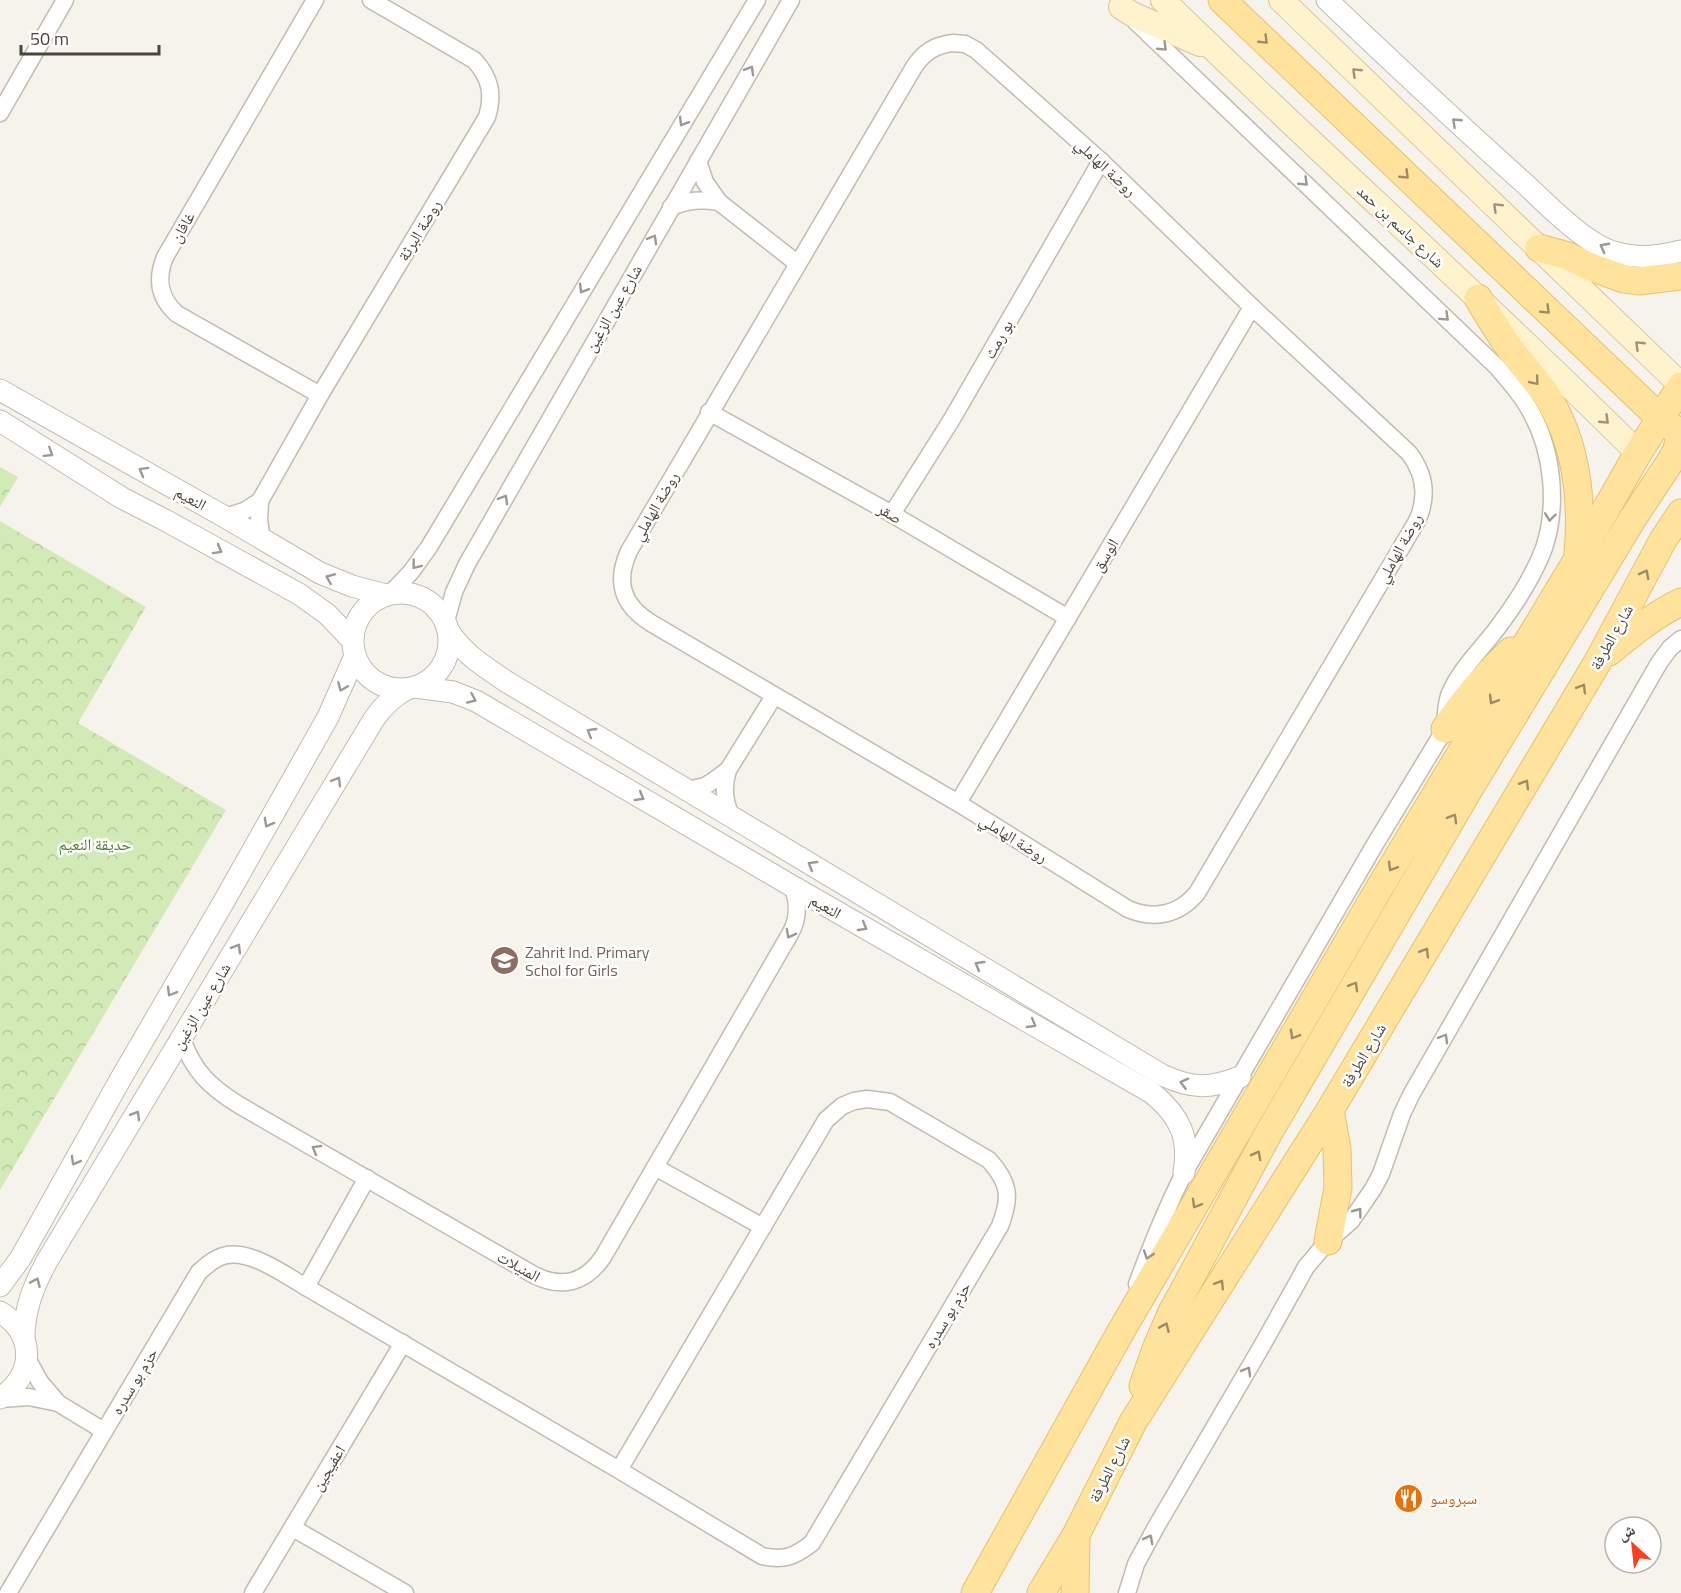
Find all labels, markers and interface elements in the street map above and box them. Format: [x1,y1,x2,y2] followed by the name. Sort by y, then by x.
[21,18,159,56] scale bar
[30,25,69,52] text: 50 m
[1257,33,1268,44] one-way arrow
[1156,40,1167,51] one-way arrow
[743,66,754,76] one-way arrow
[1352,68,1363,79] one-way arrow
[679,116,691,126] one-way arrow
[1452,118,1463,129] one-way arrow
[1069,132,1142,203] street label: روضة الهاملي
[1399,168,1409,179] one-way arrow
[1296,175,1307,186] one-way arrow
[1352,179,1450,273] street label: شارع جاسم بن حمد
[391,195,447,265] street label: روضة البرثة
[1493,203,1503,214] one-way arrow
[164,207,200,247] street label: غافان
[646,235,657,245] one-way arrow
[1600,243,1611,254] one-way arrow
[578,260,648,356] street label: شارع عين الزغين
[579,283,591,293] one-way arrow
[1539,302,1550,313] one-way arrow
[1438,310,1448,321] one-way arrow
[977,315,1019,363] street label: بو رمث
[1635,341,1646,352] one-way arrow
[1528,374,1539,385] one-way arrow
[1599,413,1609,424] one-way arrow
[43,445,53,457] one-way arrow
[139,467,149,478] one-way arrow
[625,467,685,546] street label: روضة الهاملي
[171,480,211,516] street label: النعيم
[496,495,508,505] one-way arrow
[872,496,907,530] street label: صقر
[1370,509,1429,588] street label: روضة الهاملي
[1544,512,1557,521] one-way arrow
[1086,534,1124,576] street label: الوسق
[212,543,223,554] one-way arrow
[412,559,423,570] one-way arrow
[1638,570,1649,581] one-way arrow
[326,573,337,585] one-way arrow
[1583,600,1639,674] street label: شارع الطرفة
[337,680,349,691] one-way arrow
[1575,684,1586,694] one-way arrow
[465,692,476,704] one-way arrow
[1488,694,1500,704] one-way arrow
[587,728,597,739] one-way arrow
[330,777,341,787] one-way arrow
[1517,780,1529,790] one-way arrow
[634,790,644,801] one-way arrow
[975,808,1053,869] street label: روضة الهاملي
[1445,814,1457,824] one-way arrow
[264,816,276,827] one-way arrow
[59,832,131,856] park label: حديقة النعيم
[808,860,818,872] one-way arrow
[1388,861,1400,871] one-way arrow
[806,887,846,925] street label: النعيم
[857,920,867,931] one-way arrow
[786,928,797,938] one-way arrow
[525,940,650,982] place label: Zahrit Ind. Primary Schol for Girls
[229,944,241,954] one-way arrow
[488,945,520,977] school or university icon: Zahrit Ind. Primary Schol for Girls
[1417,948,1429,958] one-way arrow
[166,958,236,1054] street label: شارع عين الزغين
[975,961,985,973] one-way arrow
[1347,982,1358,992] one-way arrow
[167,986,179,996] one-way arrow
[1026,1017,1036,1028] one-way arrow
[1334,1018,1392,1092] street label: شارع الطرفة
[1290,1029,1301,1039] one-way arrow
[1437,1034,1448,1044] one-way arrow
[1179,1077,1189,1090] one-way arrow
[128,1111,140,1121] one-way arrow
[312,1145,322,1156] one-way arrow
[1250,1151,1261,1161] one-way arrow
[71,1155,82,1165] one-way arrow
[1192,1198,1204,1208] one-way arrow
[1350,1207,1361,1218] one-way arrow
[493,1244,545,1288] street label: المنيلات
[1142,1249,1155,1260] one-way arrow
[918,1277,976,1353] street label: حزم بو سدره
[29,1278,41,1289] one-way arrow
[1213,1280,1225,1290] one-way arrow
[1158,1323,1170,1334] one-way arrow
[105,1343,163,1419] street label: حزم بو سدره
[1240,1367,1252,1377] one-way arrow
[1082,1432,1136,1506] street label: شارع الطرفة
[305,1441,351,1495] street label: اعفيجين
[1393,1482,1425,1514] restaurant icon: سبروسو
[1430,1486,1477,1510] place label: سبروسو
[1603,1515,1663,1575] north arrow
[1613,1517,1639,1546] text: ش
[1142,1535,1154,1546] one-way arrow

